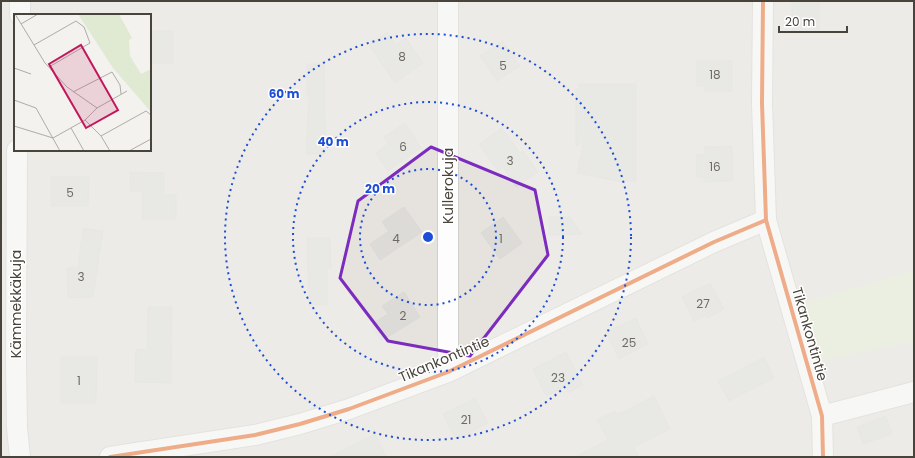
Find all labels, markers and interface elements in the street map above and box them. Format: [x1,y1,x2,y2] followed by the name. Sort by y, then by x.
[779,8,847,34] scale bar
[785,13,815,30] text: 20 m
[14,14,151,151] inset map
[398,48,406,65] house number: 8
[499,57,507,74] house number: 5
[709,66,721,83] house number: 18
[269,85,300,102] text: 60 m
[317,133,349,150] text: 40 m
[399,138,407,155] house number: 6
[438,148,458,224] street label: Kullerokuja
[506,152,514,169] house number: 3
[709,158,721,175] house number: 16
[365,180,395,197] text: 20 m
[66,184,74,201] house number: 5
[392,230,400,247] house number: 4
[421,230,435,244] centre of rings
[499,230,503,247] house number: 1
[6,250,26,358] street label: Kämmekkäkuja
[77,268,85,285] house number: 3
[787,285,833,383] street label: Tikankontintie
[696,295,710,312] house number: 27
[400,307,407,324] house number: 2
[396,331,493,387] street label: Tikankontintie
[622,334,636,351] house number: 25
[551,369,565,386] house number: 23
[77,372,81,389] house number: 1
[461,411,471,428] house number: 21

